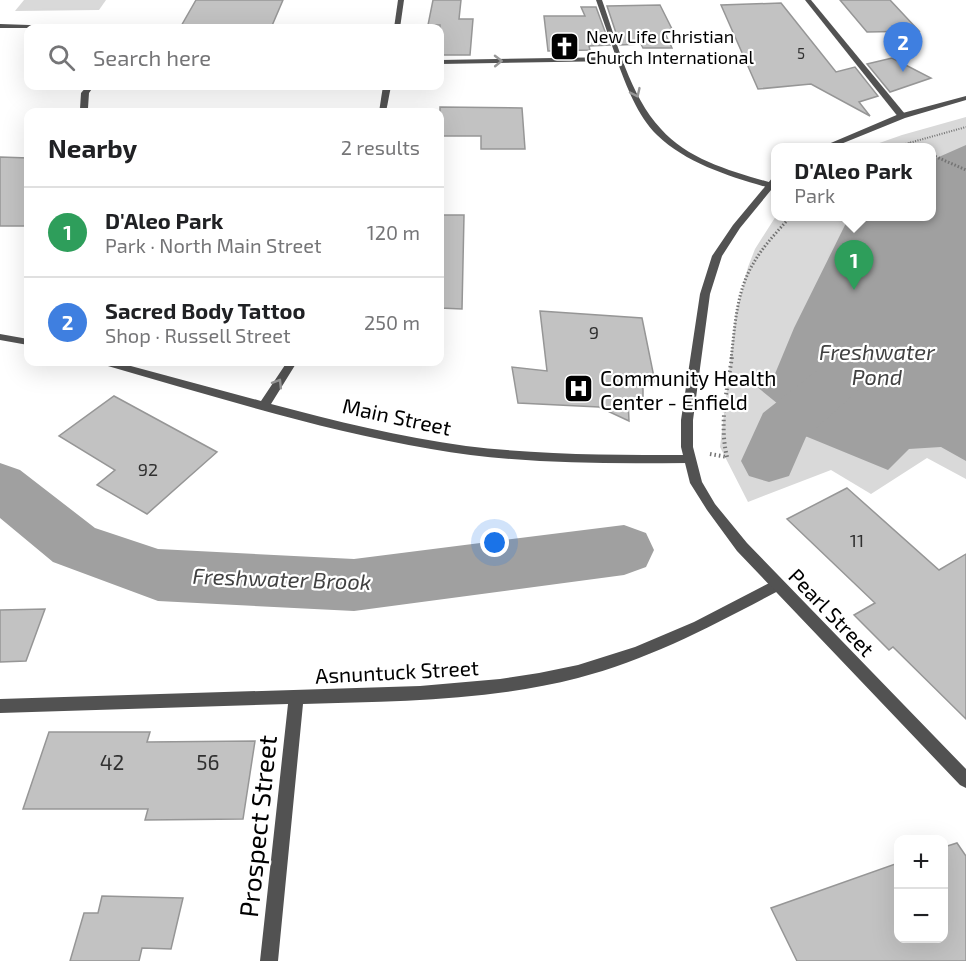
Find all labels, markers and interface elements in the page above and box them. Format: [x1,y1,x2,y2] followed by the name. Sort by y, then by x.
[884,22,922,72] pin: 2
[24,24,444,90] search box
[586,25,754,68] place label: New Life Christian Church International
[549,30,581,62] church icon: New Life Christian Church International
[45,41,78,74] icon: search
[93,44,211,70] text: Search here
[797,44,805,62] house number: 5
[493,55,502,67] one-way arrow
[629,87,641,98] one-way arrow
[48,132,137,163] text: Nearby
[341,135,420,159] text: 2 results
[771,143,936,221] popup
[794,157,913,183] text: D'Aleo Park
[794,183,835,207] text: Park
[105,207,223,233] text: D'Aleo Park
[63,220,72,244] text: 1
[367,220,420,244] text: 120 m
[105,233,322,257] text: Park · North Main Street
[834,240,874,290] pin: 1
[105,297,305,323] text: Sacred Body Tattoo
[62,310,73,334] text: 2
[364,310,420,334] text: 250 m
[589,321,599,343] house number: 9
[105,323,291,347] text: Shop · Russell Street
[819,338,936,389] water label: Freshwater Pond
[600,365,777,414] place label: Community Health Center - Enfield
[563,373,595,405] hospital icon: Community Health Center - Enfield
[270,379,282,389] one-way arrow
[340,392,454,440] street label: Main Street
[138,458,158,480] house number: 92
[480,528,509,557] your location
[850,529,864,551] house number: 11
[192,562,372,594] water label: Freshwater Brook
[784,563,880,661] street label: Pearl Street
[315,654,479,688] street label: Asnuntuck Street
[232,733,282,919] street label: Prospect Street
[100,749,124,774] house number: 42
[196,749,220,774] house number: 56
[894,835,948,943] map controls
[894,835,948,889] button: +
[894,889,948,943] button: −

